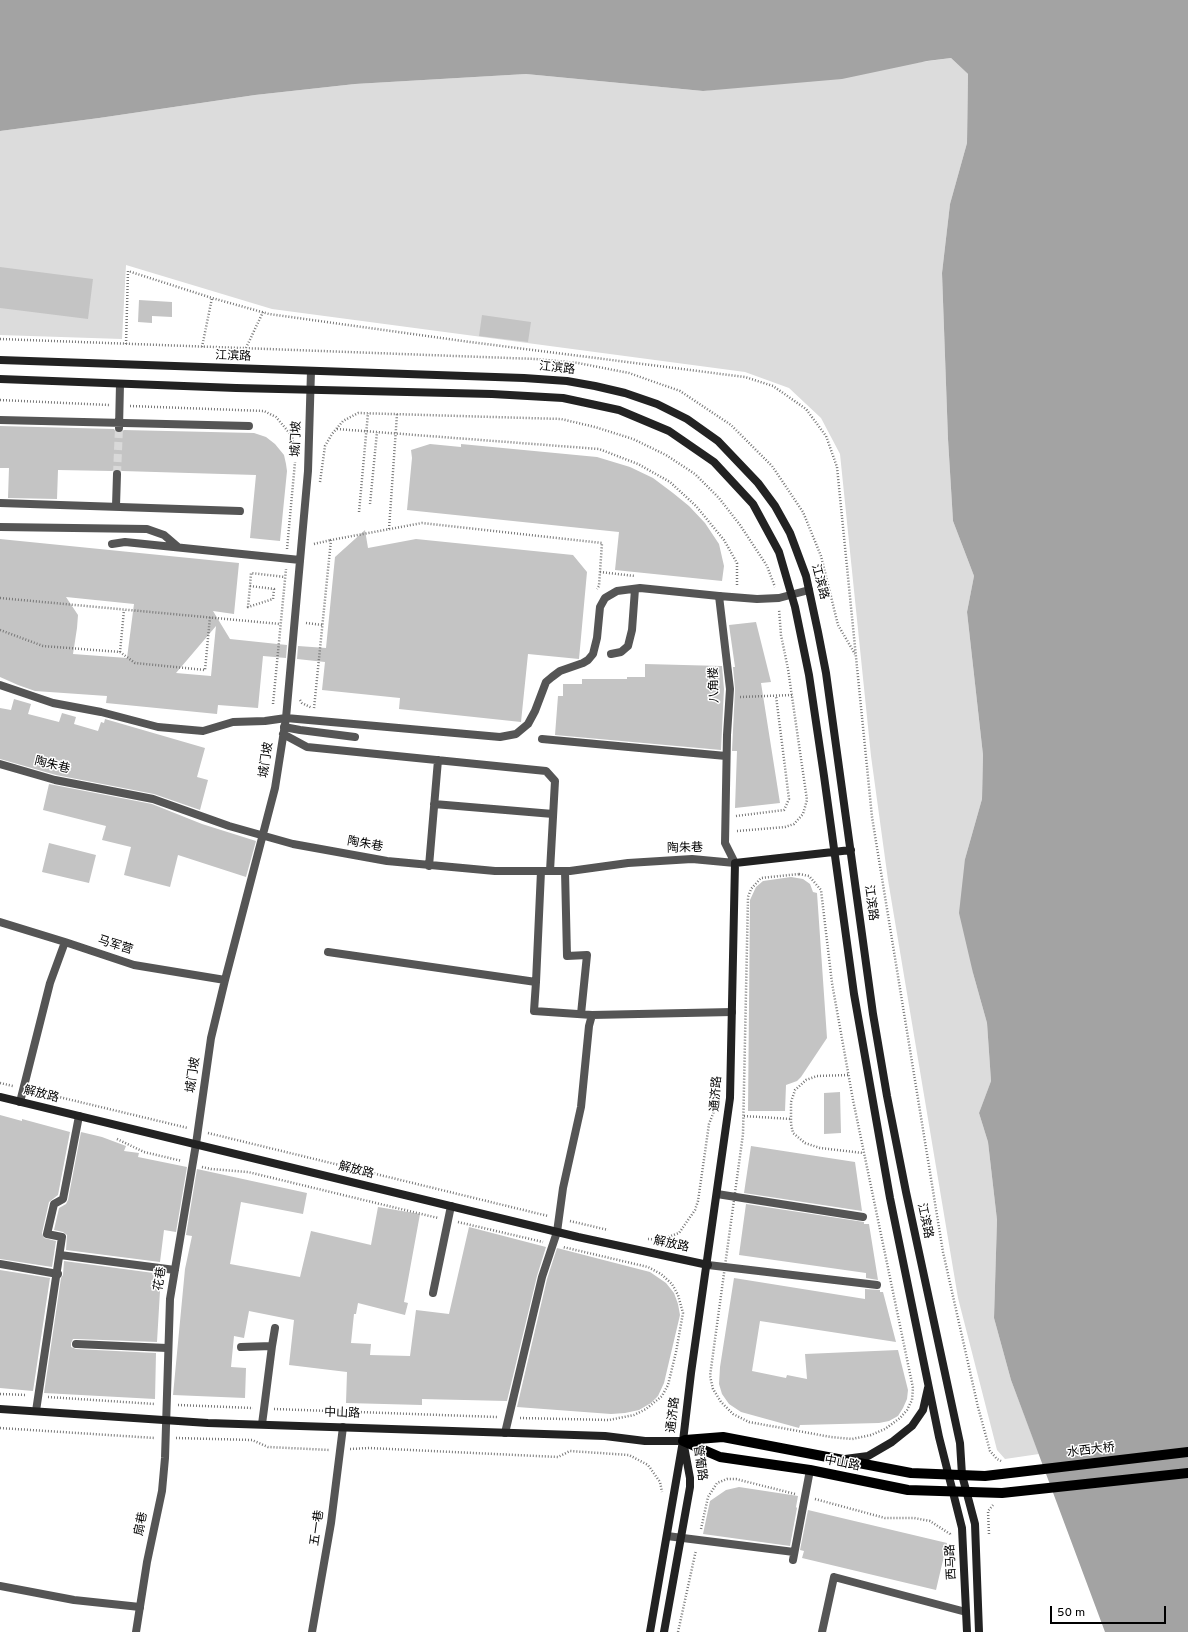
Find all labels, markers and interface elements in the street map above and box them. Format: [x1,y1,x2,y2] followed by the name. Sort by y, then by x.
[215,349,251,365] street label: 江滨路
[538,360,576,378] street label: 江滨路
[289,421,305,457] street label: 城门坡
[807,563,831,601] street label: 江滨路
[707,667,723,703] street label: 八角楼
[257,741,277,779] street label: 城门坡
[33,755,71,777] street label: 陶朱巷
[346,835,384,855] street label: 陶朱巷
[667,841,703,857] street label: 陶朱巷
[860,884,880,922] street label: 江滨路
[96,934,134,958] street label: 马军营
[184,1056,204,1094] street label: 城门坡
[709,1076,725,1112] street label: 通济路
[22,1084,60,1106] street label: 解放路
[337,1160,375,1182] street label: 解放路
[913,1202,935,1240] street label: 江滨路
[652,1234,690,1256] street label: 解放路
[152,1266,170,1292] street label: 花巷
[665,1396,683,1434] street label: 通济路
[324,1406,360,1422] street label: 中山路
[1066,1441,1116,1461] street label: 水西大桥
[689,1444,709,1482] street label: 管葡路
[823,1453,861,1475] street label: 中山路
[308,1509,328,1547] street label: 五一巷
[133,1511,151,1537] street label: 扇巷
[944,1544,960,1580] street label: 西马路
[1052,1598,1168,1624] scale bar
[1057,1605,1085,1621] text: 50 m

